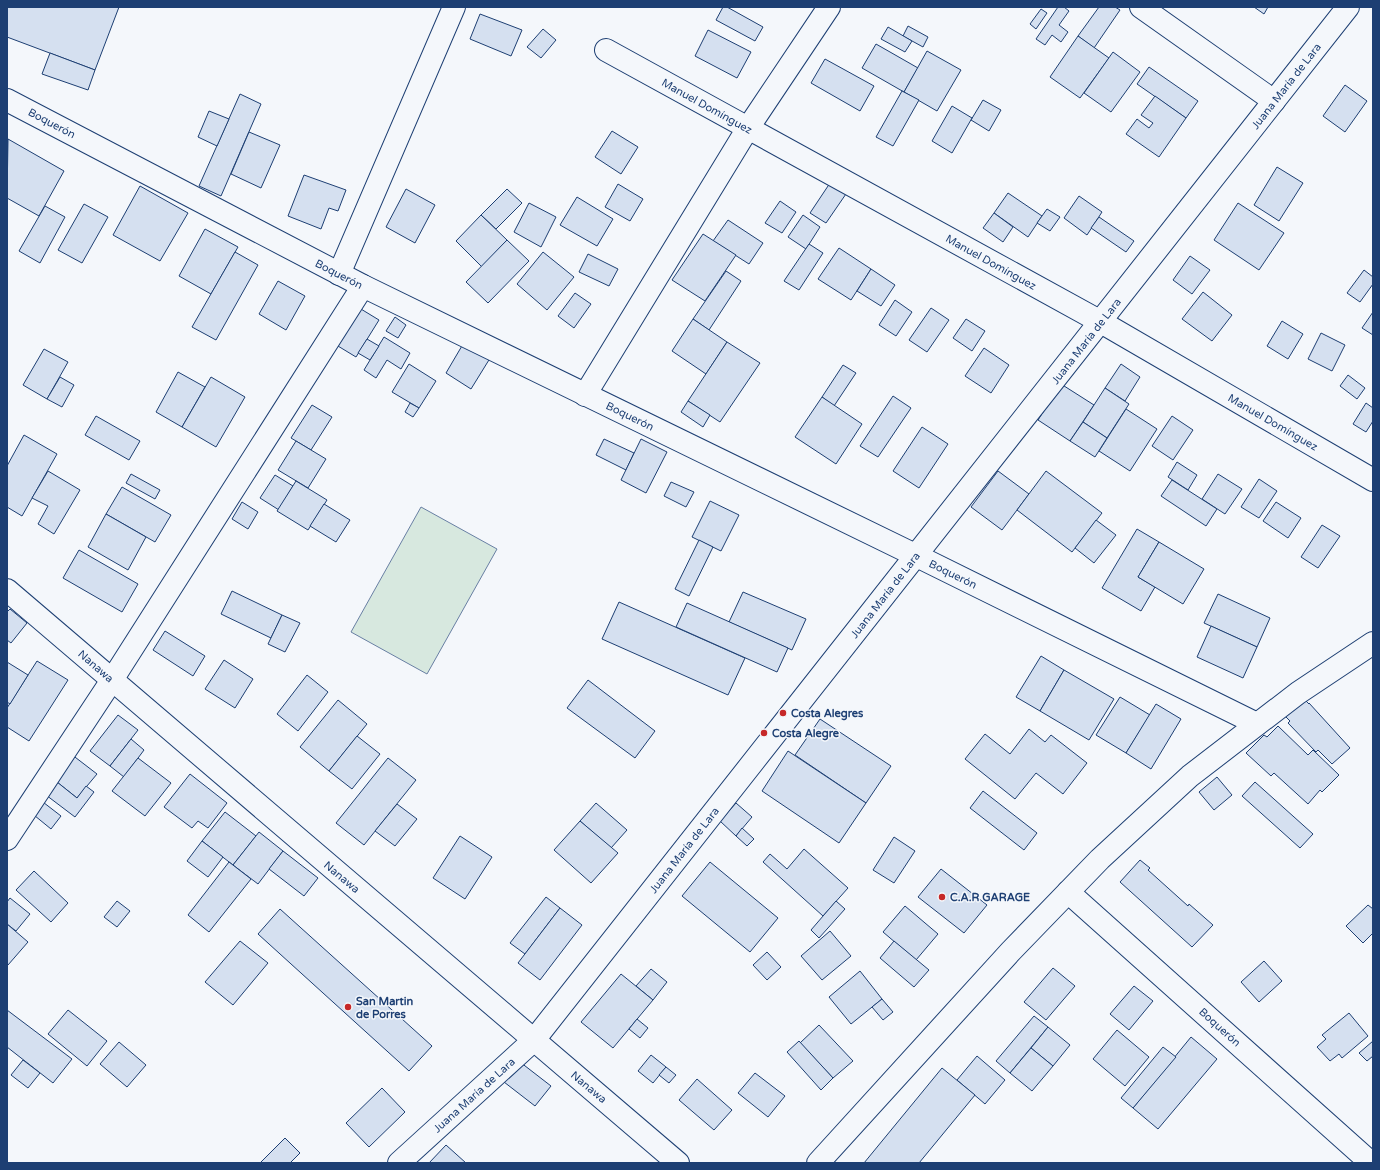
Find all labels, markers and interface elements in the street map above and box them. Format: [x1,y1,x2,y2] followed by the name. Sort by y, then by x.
[1249,41,1324,132] street label: Juana María de Lara
[659,76,755,137] street label: Manuel Domínguez
[26,106,78,141] street label: Boquerón
[943,232,1039,293] street label: Manuel Domínguez
[313,257,365,292] street label: Boquerón
[1049,296,1124,387] street label: Juana María de Lara
[1226,391,1320,454] street label: Manuel Domínguez
[604,399,656,434] street label: Boquerón
[848,550,923,641] street label: Juana María de Lara
[927,557,979,592] street label: Boquerón
[75,647,116,685] street label: Nanawa
[791,707,864,721] place label: Costa Alegres
[778,708,788,718] marker: Costa Alegres
[772,727,840,741] place label: Costa Alegre
[759,728,769,738] marker: Costa Alegre
[647,805,722,896] street label: Juana María de Lara
[321,859,362,896] street label: Nanawa
[950,891,1030,904] place label: C.A.R GARAGE
[937,892,947,902] marker: C.A.R GARAGE
[356,995,413,1021] place label: San Martin de Porres
[343,1002,353,1012] marker: San Martin de Porres
[1196,1005,1243,1049] street label: Boquerón
[431,1055,518,1135] street label: Juana María de Lara
[568,1069,609,1106] street label: Nanawa

